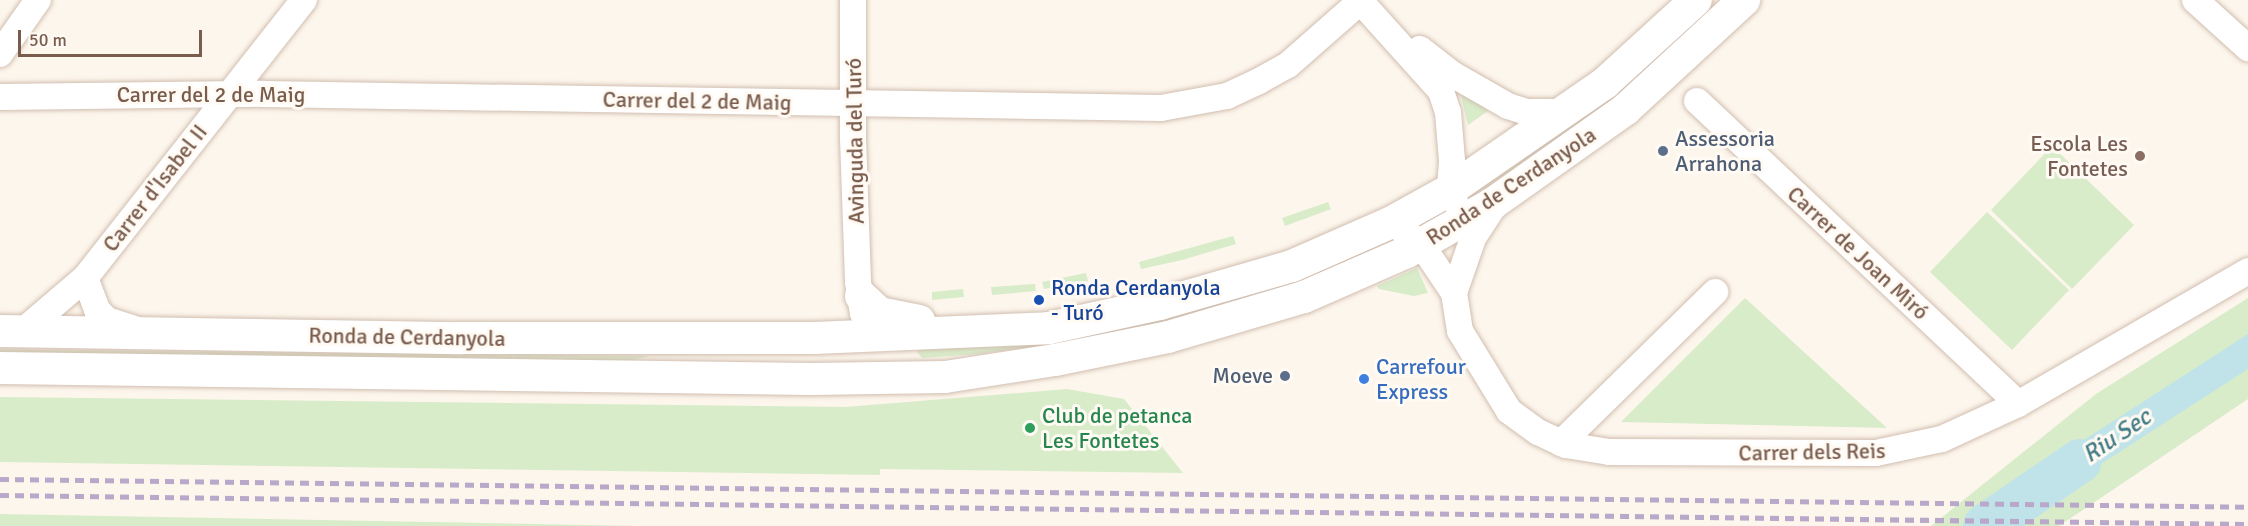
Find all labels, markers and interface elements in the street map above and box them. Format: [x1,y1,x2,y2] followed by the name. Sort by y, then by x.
[21,18,206,56] scale bar
[29,29,67,51] text: 50 m
[840,58,870,224] street label: Avinguda del Turó
[117,82,305,108] street label: Carrer del 2 de Maig
[602,86,792,116] street label: Carrer del 2 de Maig
[97,119,213,257] street label: Carrer d'Isabel II
[1421,121,1601,251] street label: Ronda de Cerdanyola
[1675,125,1775,176] place label: Assessoria Arrahona
[2030,130,2128,182] place label: Escola Les Fontetes
[1656,144,1670,158] marker: Assessoria Arrahona
[2133,149,2147,163] marker: Escola Les Fontetes
[1782,181,1934,325] street label: Carrer de Joan Miró
[1051,274,1221,326] place label: Ronda Cerdanyola - Turó
[1032,293,1046,307] marker: Ronda Cerdanyola - Turó
[308,322,506,352] street label: Ronda de Cerdanyola
[1376,353,1466,404] place label: Carrefour Express
[1212,363,1273,389] place label: Moeve
[1278,369,1292,383] marker: Moeve
[1357,372,1371,386] marker: Carrefour Express
[1042,402,1193,454] place label: Club de petanca Les Fontetes
[2077,403,2157,469] water label: Riu Sec
[1023,421,1037,435] marker: Club de petanca Les Fontetes
[1738,438,1886,466] street label: Carrer dels Reis

